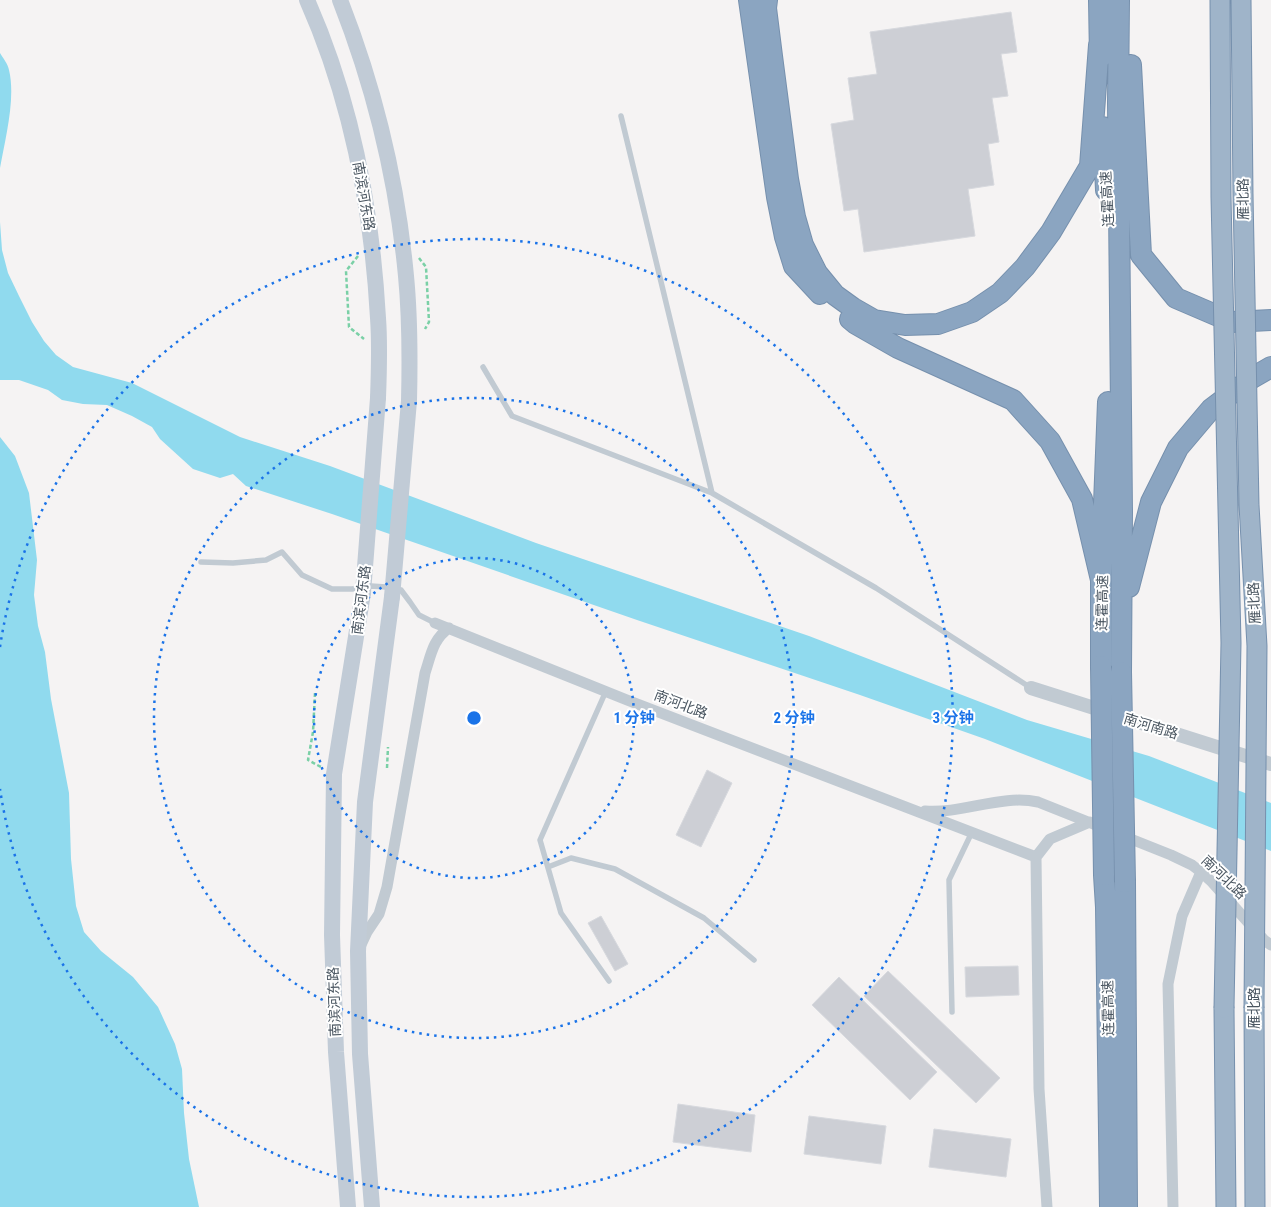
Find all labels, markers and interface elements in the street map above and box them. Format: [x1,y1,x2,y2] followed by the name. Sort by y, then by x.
[350,160,378,232] street label: 南滨河东路
[1098,171,1116,227] street label: 连霍高速
[1235,178,1251,220] street label: 雁北路
[349,564,373,636] street label: 南滨河东路
[1094,575,1110,631] street label: 连霍高速
[1245,582,1263,624] street label: 雁北路
[652,686,710,722] street label: 南河北路
[465,709,483,727] centre of rings
[613,709,655,727] text: 1 分钟
[773,709,815,727] text: 2 分钟
[932,709,974,727] text: 3 分钟
[1122,710,1180,742] street label: 南河南路
[1198,852,1250,902] street label: 南河北路
[325,967,343,1037] street label: 南滨河东路
[1100,980,1116,1036] street label: 连霍高速
[1246,987,1262,1029] street label: 雁北路

